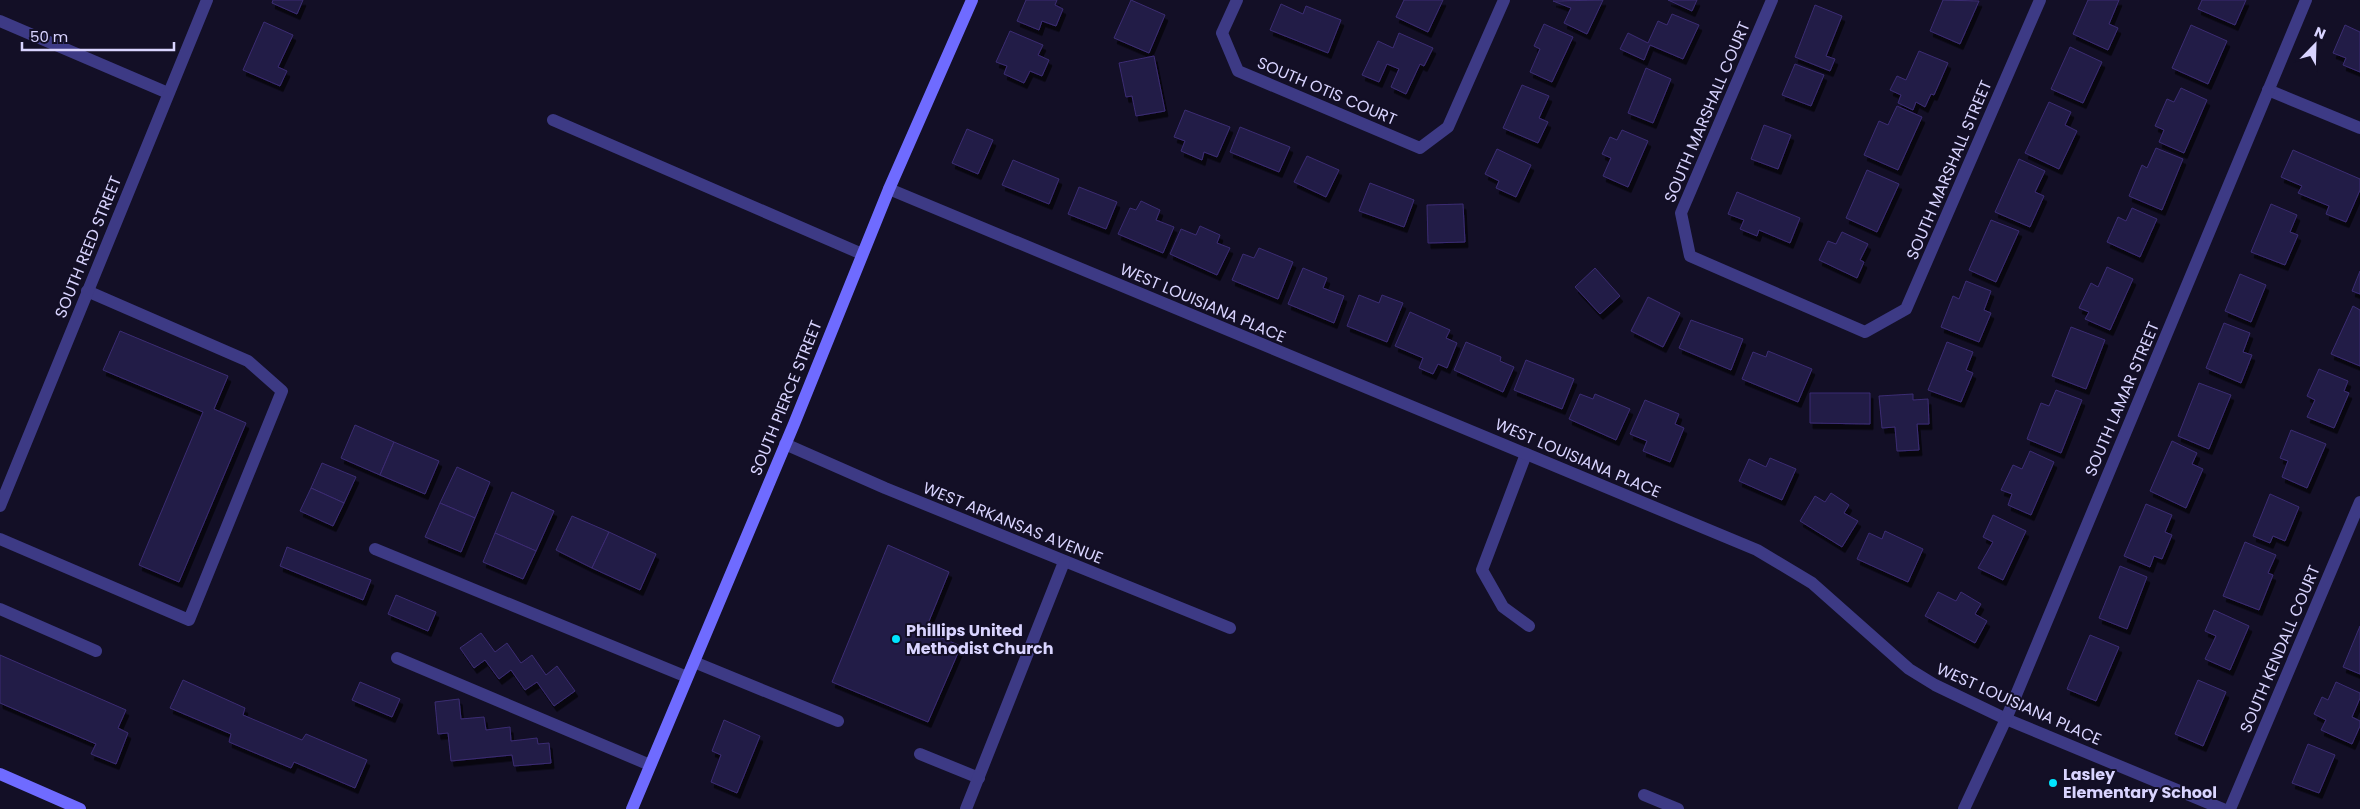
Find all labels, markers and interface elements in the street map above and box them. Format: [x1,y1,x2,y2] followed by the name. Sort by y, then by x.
[1658,18,1756,206] street label: SOUTH MARSHALL COURT
[22,20,175,52] scale bar
[2290,20,2340,70] north arrow
[2311,22,2329,44] text: N
[30,26,68,47] text: 50 m
[1254,51,1401,131] street label: SOUTH OTIS COURT
[1901,76,1997,263] street label: SOUTH MARSHALL STREET
[49,172,127,321] street label: SOUTH REED STREET
[1116,258,1290,348] street label: WEST LOUISIANA PLACE
[744,317,828,479] street label: SOUTH PIERCE STREET
[2079,318,2165,480] street label: SOUTH LAMAR STREET
[1491,413,1665,503] street label: WEST LOUISIANA PLACE
[920,476,1106,570] street label: WEST ARKANSAS AVENUE
[2234,561,2326,736] street label: SOUTH KENDALL COURT
[906,619,1054,660] place label: Phillips United Methodist Church
[890,633,902,645] marker: Phillips United Methodist Church
[1933,657,2105,751] street label: WEST LOUISIANA PLACE
[2063,763,2217,804] place label: Lasley Elementary School
[2047,777,2059,789] marker: Lasley Elementary School

